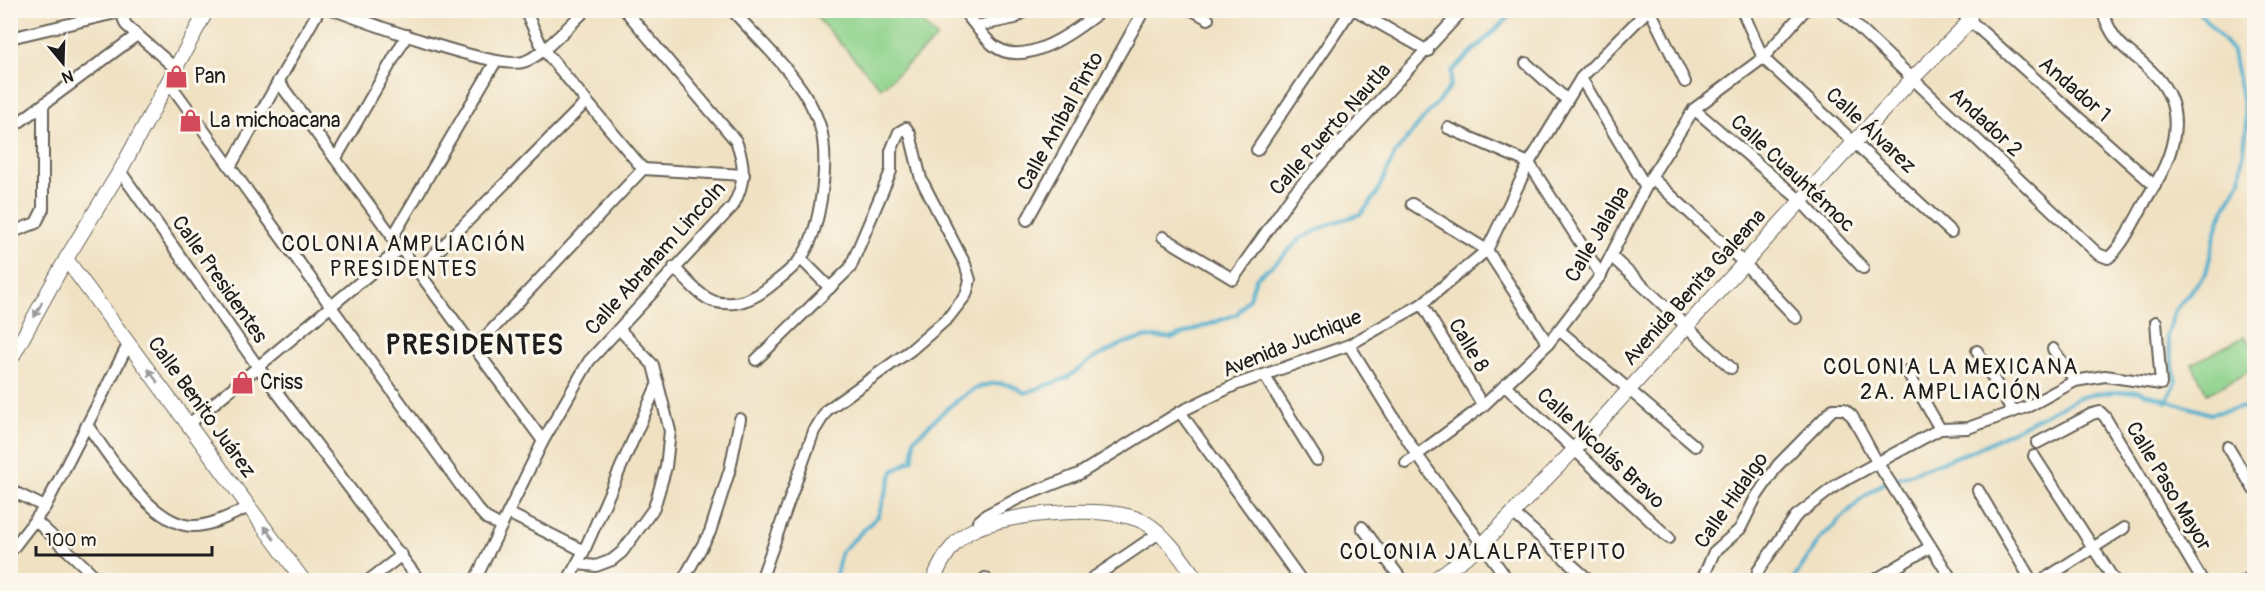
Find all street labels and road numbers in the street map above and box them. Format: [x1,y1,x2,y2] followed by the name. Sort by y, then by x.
[1011,47,1110,196] street label: Calle Aníbal Pinto
[2033,51,2116,128] street label: Andador 1
[1264,57,1397,201] street label: Calle Puerto Nautla
[1820,81,1922,179] street label: Calle Álvarez
[1943,82,2028,163] street label: Andador 2
[1725,109,1861,238] street label: Calle Cuauhtémoc
[579,176,732,341] street label: Calle Abraham Lincoln
[1559,181,1636,287] street label: Calle Jalalpa
[1617,203,1772,371] street label: Avenida Benita Galeana
[166,210,274,349] street label: Calle Presidentes
[1219,303,1366,384] street label: Avenida Juchique
[1442,313,1495,377] street label: Calle 8
[141,331,262,483] street label: Calle Benito Juárez
[1531,382,1671,515] street label: Calle Nicolás Bravo
[2119,417,2218,556] street label: Calle Paso Mayor
[1688,447,1774,554] street label: Calle Hidalgo

